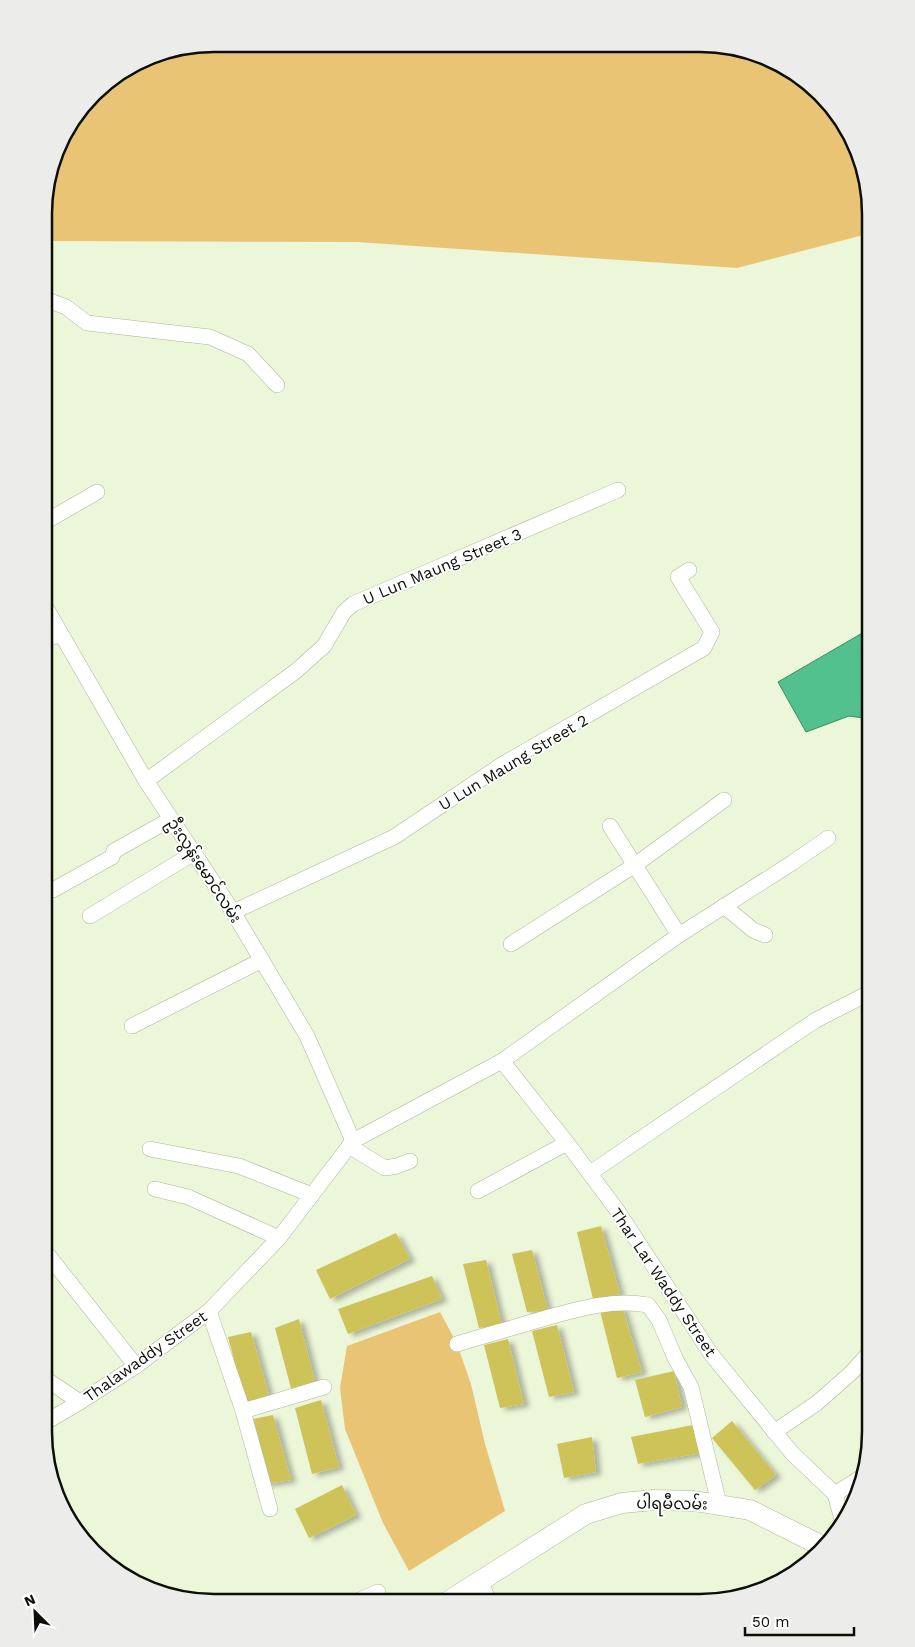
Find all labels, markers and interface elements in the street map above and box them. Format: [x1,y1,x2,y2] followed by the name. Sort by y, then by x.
[360,524,524,609] street label: U Lun Maung Street 3
[435,710,591,815] street label: U Lun Maung Street 2
[160,813,247,929] street label: ဦးလွန်းမောင်လမ်း
[607,1204,721,1360] street label: Thar Lar Waddy Street
[80,1307,211,1406] street label: Thalawaddy Street
[636,1491,708,1518] street label: ပါရမီလမ်း
[10,1587,60,1637] north arrow
[22,1591,38,1610] text: N
[745,1604,854,1636] scale bar
[752,1613,789,1631] text: 50 m

